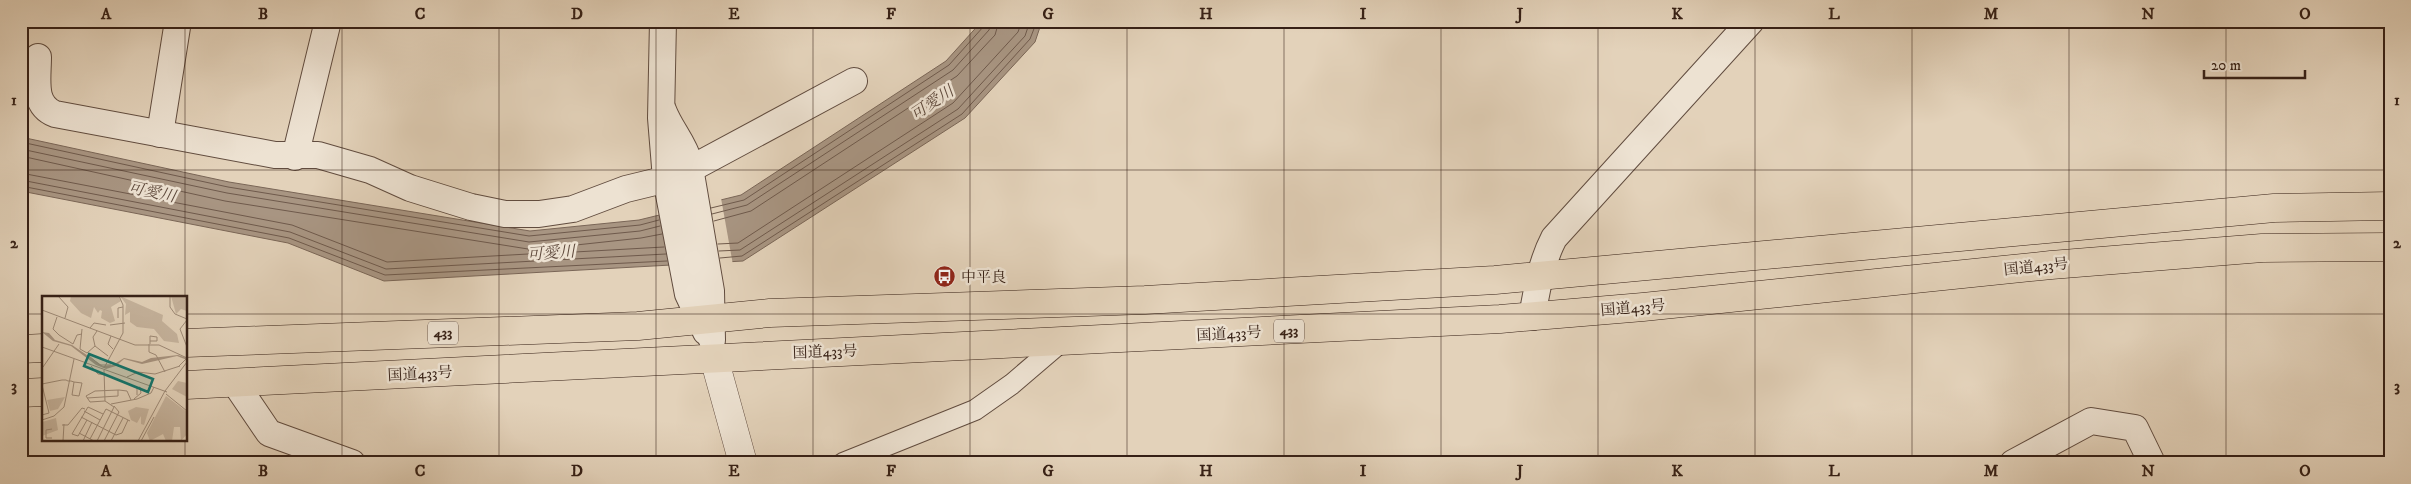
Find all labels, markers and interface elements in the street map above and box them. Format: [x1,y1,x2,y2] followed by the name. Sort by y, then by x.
[100,4,112,24] text: A
[258,4,268,24] text: B
[415,4,425,24] text: C
[571,4,583,24] text: D
[728,4,740,24] text: E
[886,4,896,24] text: F
[1042,4,1054,24] text: G
[1199,4,1213,24] text: H
[1360,4,1367,24] text: I
[1515,4,1524,24] text: J
[1671,4,1683,24] text: K
[1828,4,1840,24] text: L
[1984,4,1999,24] text: M
[2141,4,2155,24] text: N
[2299,4,2311,24] text: O
[2204,48,2305,80] scale bar
[2211,56,2241,75] text: 20 m
[907,80,959,125] water label: 可愛川
[11,90,17,110] text: 1
[2394,90,2400,110] text: 1
[126,177,180,207] water label: 可愛川
[10,233,19,253] text: 2
[2393,233,2402,253] text: 2
[526,241,578,265] water label: 可愛川
[2003,254,2069,280] street label: 国道433号
[933,265,957,289] bus stop icon: 中平良
[961,268,1006,287] place label: 中平良
[42,296,188,442] inset map
[1600,296,1666,320] street label: 国道433号
[1274,320,1304,342] road number: 433
[428,322,458,344] road number: 433
[1196,323,1262,345] street label: 国道433号
[792,341,858,363] street label: 国道433号
[387,363,453,385] street label: 国道433号
[11,376,17,396] text: 3
[2394,376,2400,396] text: 3
[100,461,112,481] text: A
[258,461,268,481] text: B
[415,461,425,481] text: C
[571,461,583,481] text: D
[728,461,740,481] text: E
[886,461,896,481] text: F
[1042,461,1054,481] text: G
[1199,461,1213,481] text: H
[1360,461,1367,481] text: I
[1515,461,1524,481] text: J
[1671,461,1683,481] text: K
[1828,461,1840,481] text: L
[1984,461,1999,481] text: M
[2141,461,2155,481] text: N
[2299,461,2311,481] text: O

